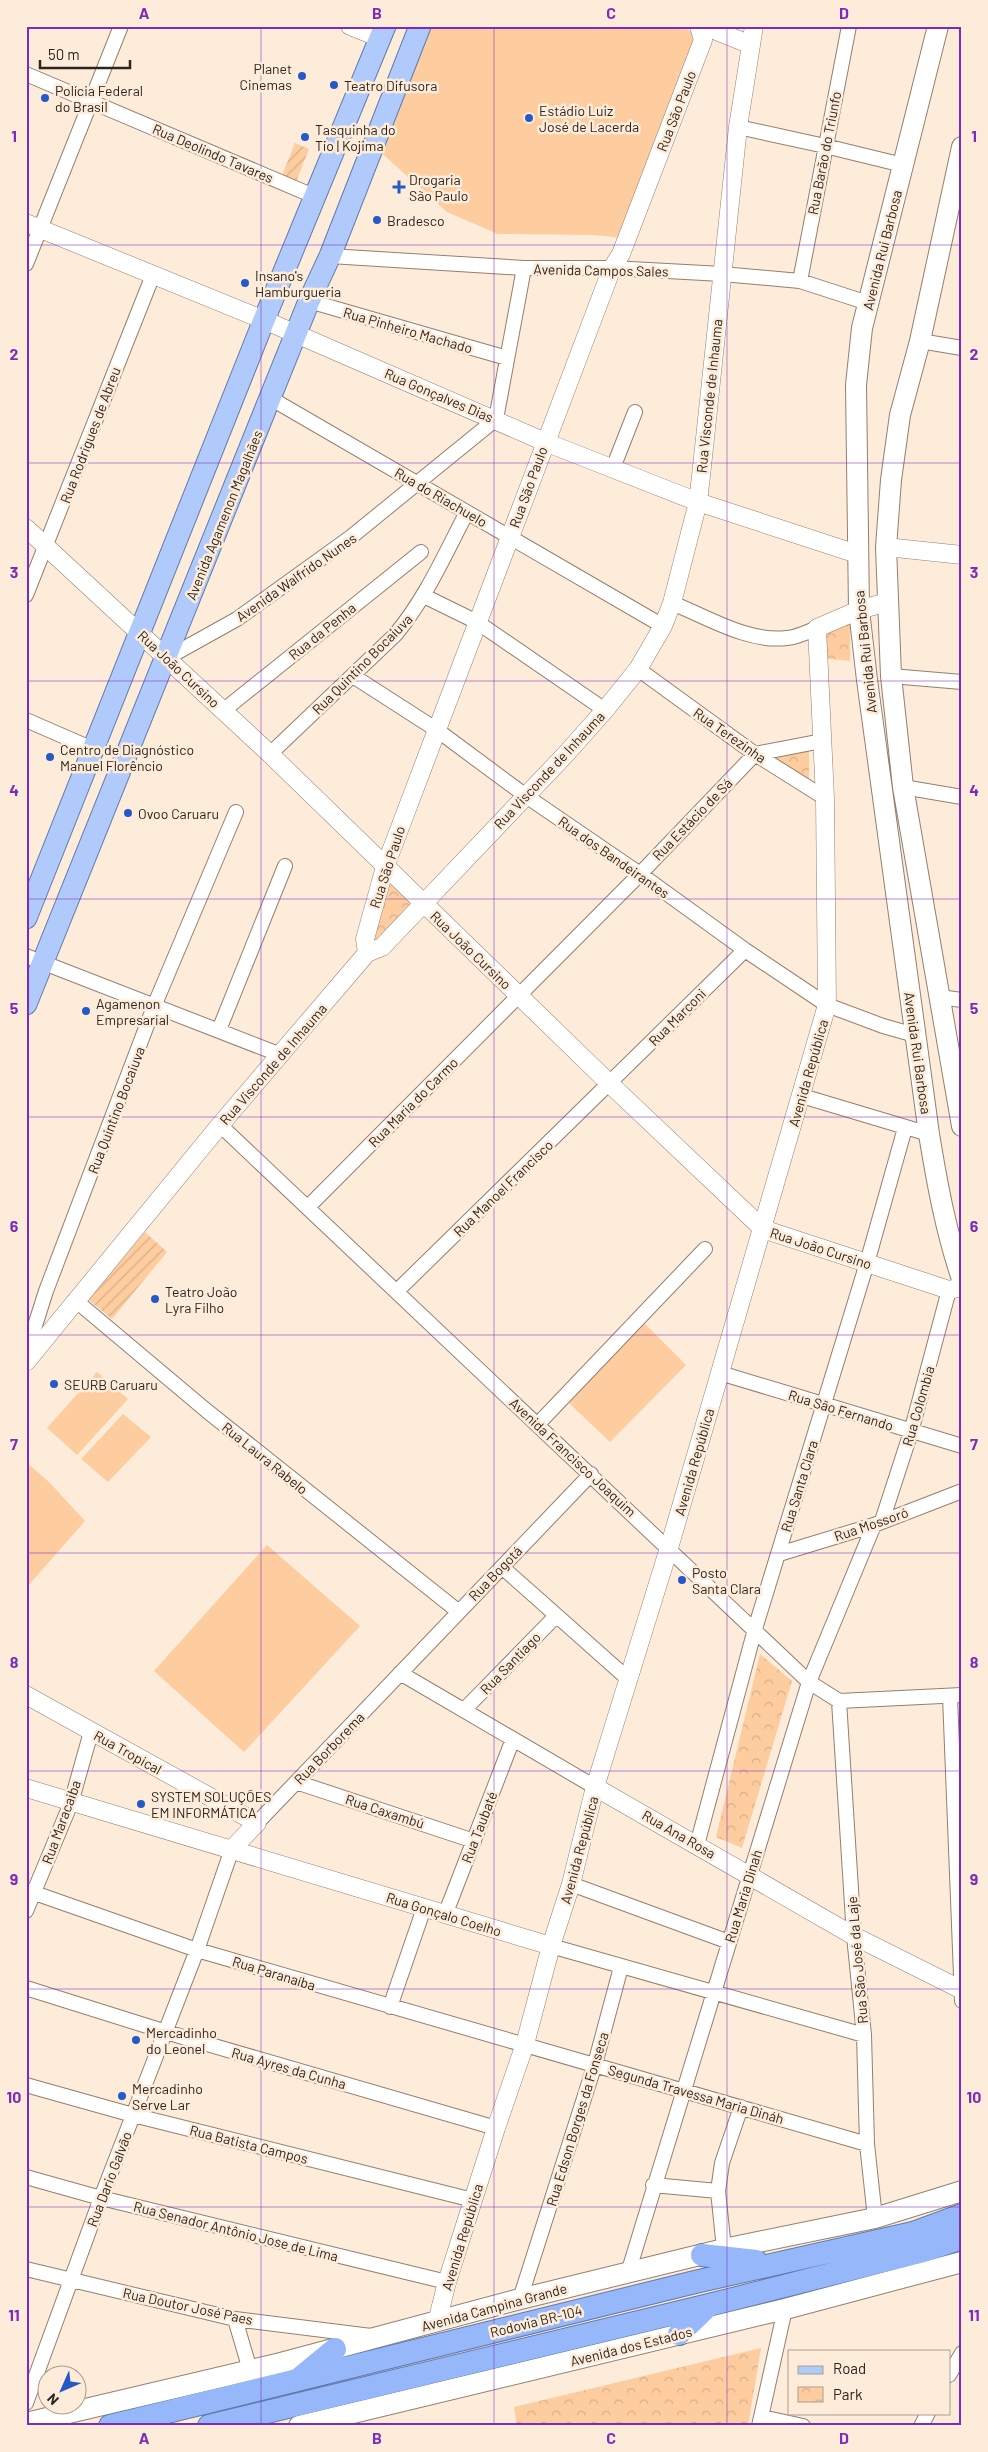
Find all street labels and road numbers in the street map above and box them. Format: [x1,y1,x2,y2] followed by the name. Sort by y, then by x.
[653,68,699,154] street label: Rua São Paulo
[804,90,844,216] street label: Rua Barão do Triunfo
[150,120,276,186] street label: Rua Deolindo Tavares
[859,188,905,312] street label: Avenida Rui Barbosa
[533,260,669,280] street label: Avenida Campos Sales
[341,303,475,357] street label: Rua Pinheiro Machado
[692,318,726,474] street label: Rua Visconde de Inhauma
[382,364,496,426] street label: Rua Gonçalves Dias
[56,365,124,505] street label: Rua Rodrigues de Abreu
[182,427,266,602] street label: Avenida Agamenon Magalhães
[505,444,551,530] street label: Rua São Paulo
[392,464,490,530] street label: Rua do Riachuelo
[233,529,360,625] street label: Avenida Walfrido Nunes
[850,590,880,714] street label: Avenida Rui Barbosa
[285,599,359,663] street label: Rua da Penha
[308,610,416,718] street label: Rua Quintino Bocaiuva
[135,627,223,711] street label: Rua João Cursino
[690,704,770,766] street label: Rua Terezinha
[490,708,608,832] street label: Rua Visconde de Inhauma
[648,774,736,864] street label: Rua Estácio de Sá
[555,812,673,902] street label: Rua dos Bandeirantes
[366,824,408,910] street label: Rua São Paulo
[427,907,515,993] street label: Rua João Cursino
[645,985,709,1049] street label: Rua Marconi
[901,991,935,1115] street label: Avenida Rui Barbosa
[216,1000,330,1128] street label: Rua Visconde de Inhauma
[785,1017,831,1129] street label: Avenida República
[84,1044,148,1176] street label: Rua Quintino Bocaiuva
[365,1054,461,1150] street label: Rua Maria do Carmo
[450,1136,556,1240] street label: Rua Manoel Francisco
[768,1224,874,1272] street label: Rua João Cursino
[898,1364,938,1448] street label: Rua Colombia
[786,1386,896,1434] street label: Rua São Fernando
[506,1394,640,1520] street label: Avenida Francisco Joaquim
[671,1406,717,1518] street label: Avenida República
[219,1418,311,1498] street label: Rua Laura Rabelo
[777,1438,821,1534] street label: Rua Santa Clara
[832,1503,910,1545] street label: Rua Mossoró
[465,1542,525,1604] street label: Rua Bogotá
[476,1628,544,1698] street label: Rua Santiago
[290,1708,368,1788] street label: Rua Borborema
[91,1726,165,1778] street label: Rua Tropical
[38,1778,84,1866] street label: Rua Maracaiba
[458,1789,500,1865] street label: Rua Taubaté
[343,1790,427,1832] street label: Rua Caxambú
[556,1794,602,1906] street label: Avenida República
[639,1806,719,1862] street label: Rua Ana Rosa
[721,1847,765,1945] street label: Rua Maria Dinah
[384,1888,504,1940] street label: Rua Gonçalo Coelho
[843,1896,871,2024] street label: Rua São José da Laje
[230,1952,318,1994] street label: Rua Paranaíba
[542,2030,612,2208] street label: Rua Edson Borges da Fonseca
[230,2044,348,2092] street label: Rua Ayres da Cunha
[606,2061,786,2127] street label: Segunda Travessa Maria Dináh
[188,2121,310,2167] street label: Rua Batista Campos
[83,2129,135,2229] street label: Rua Dario Galvão
[438,2182,486,2292] street label: Avenida República
[132,2197,340,2265] street label: Rua Senador Antônio Jose de Lima
[419,2279,569,2335] street label: Avenida Campina Grande
[121,2284,255,2328] street label: Rua Doutor José Paes
[488,2301,584,2341] street label: Rodovia BR-104
[568,2323,694,2369] street label: Avenida dos Estados

